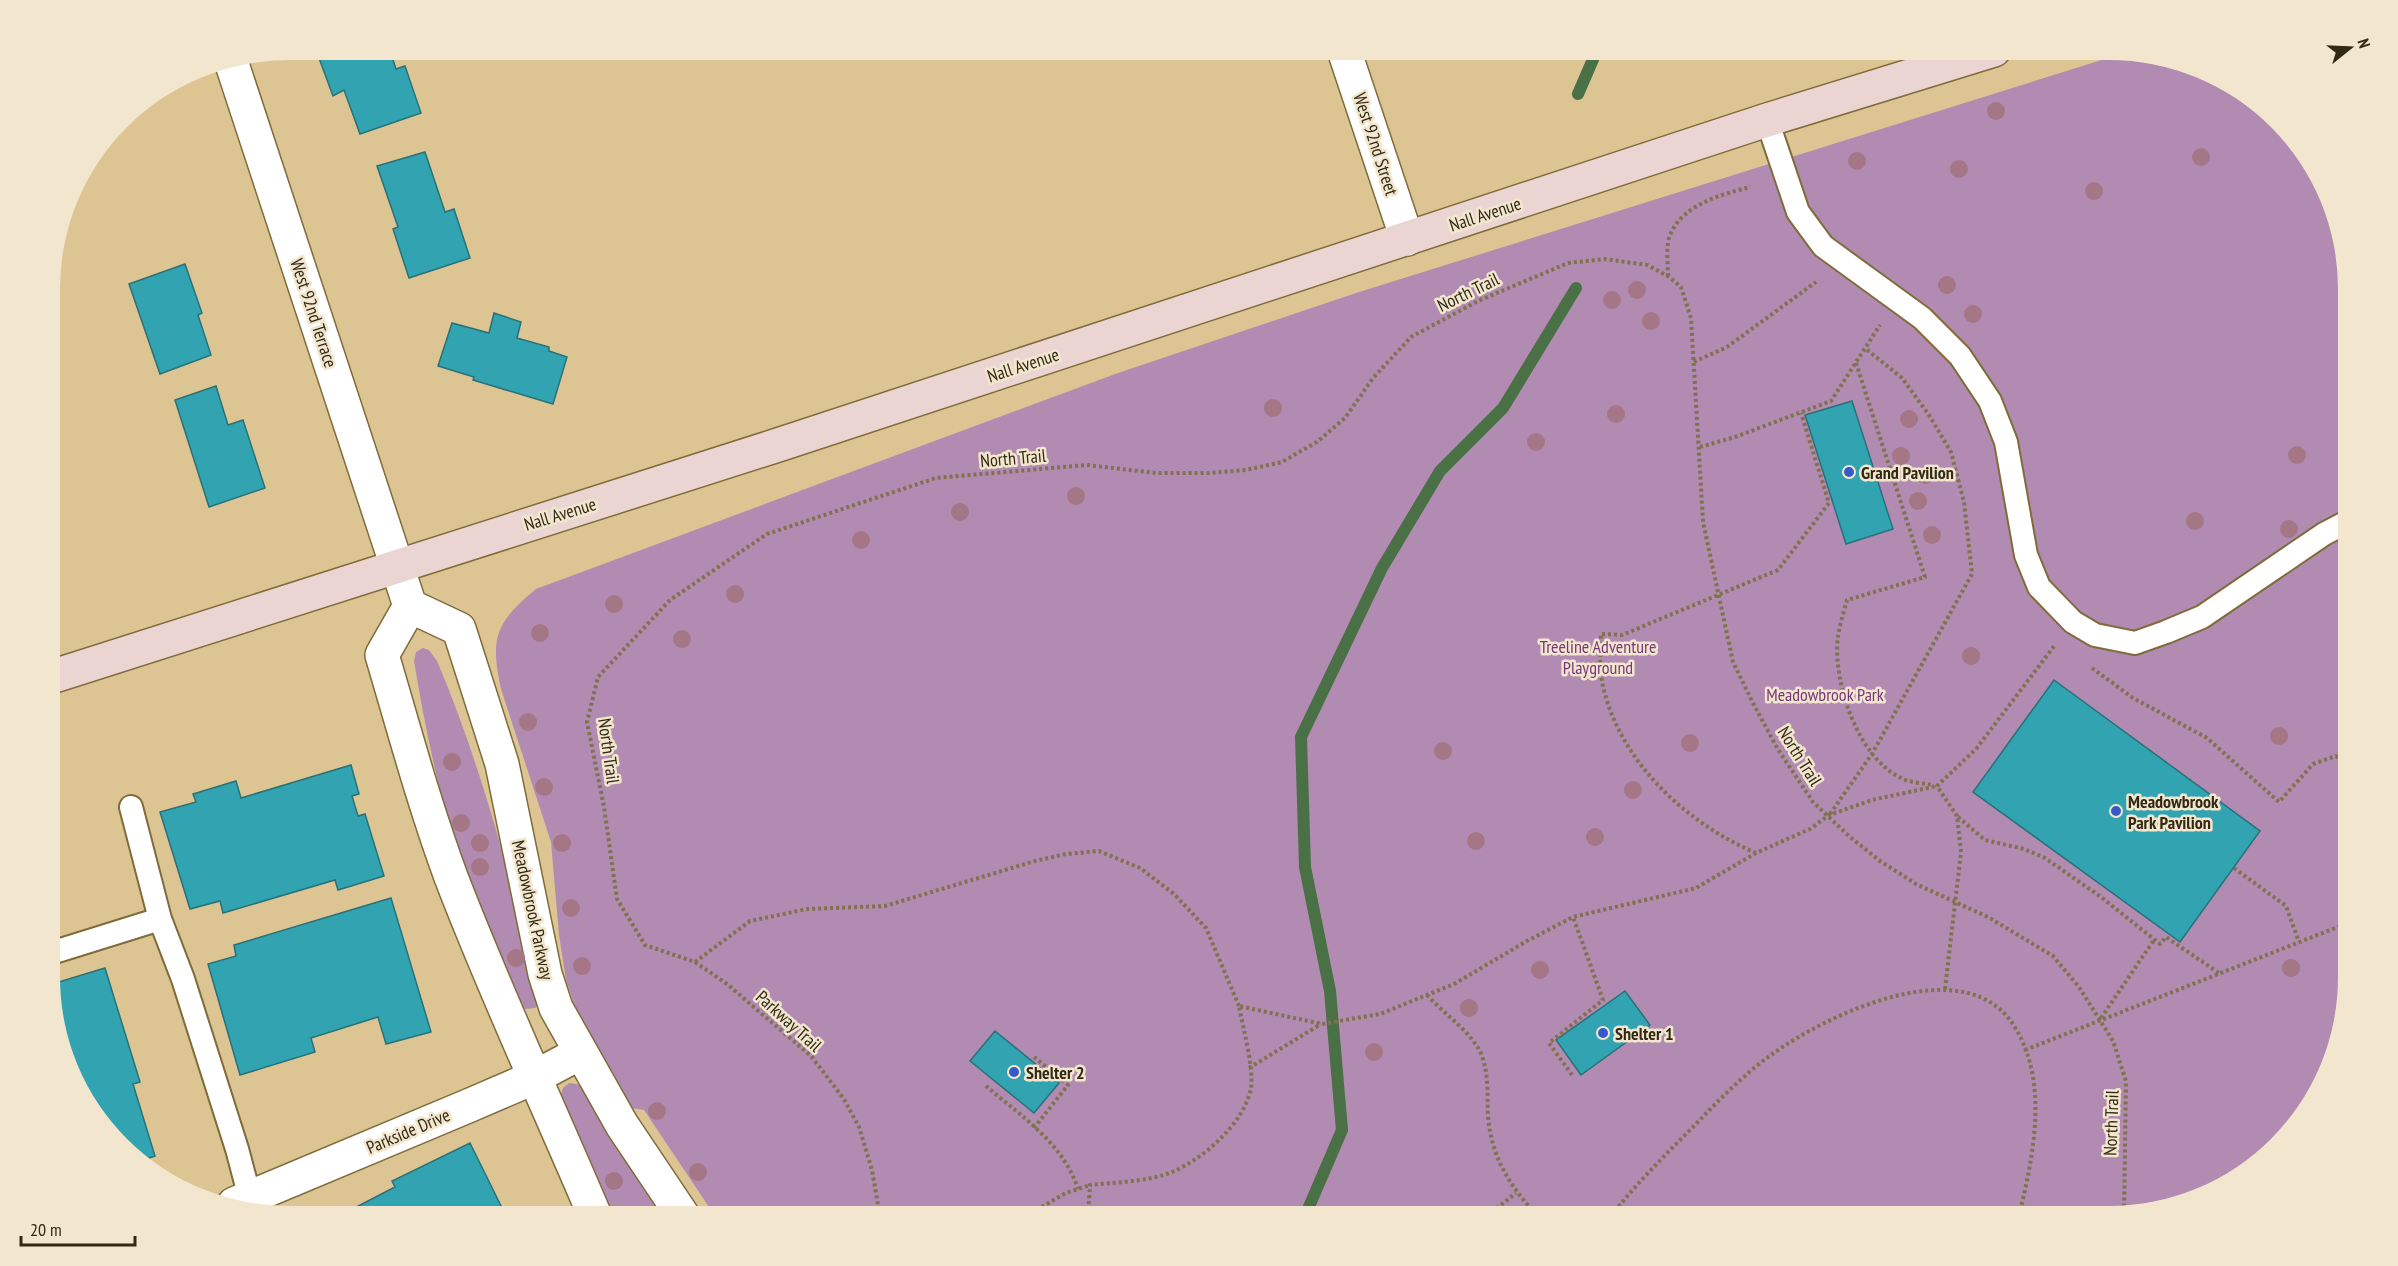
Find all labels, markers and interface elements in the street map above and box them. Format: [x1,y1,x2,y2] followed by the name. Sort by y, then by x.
[2320,18,2380,78] north arrow
[2353,36,2375,51] text: N
[1349,90,1403,198] street label: West 92nd Street
[1446,192,1524,236] street label: Nall Avenue
[286,256,342,370] street label: West 92nd Terrace
[1433,267,1503,317] street label: North Trail
[984,343,1062,387] street label: Nall Avenue
[979,444,1048,472] street label: North Trail
[1861,461,1954,484] place label: Grand Pavilion
[1842,465,1856,479] marker: Grand Pavilion
[521,492,599,536] street label: Nall Avenue
[1540,635,1656,679] park label: Treeline Adventure Playground
[1766,683,1884,706] park label: Meadowbrook Park
[593,717,625,786] street label: North Trail
[1773,722,1828,791] street label: North Trail
[2128,790,2219,834] place label: Meadowbrook Park Pavilion
[2109,804,2123,818] marker: Meadowbrook Park Pavilion
[507,838,559,982] street label: Meadowbrook Parkway
[751,985,827,1057] street label: Parkway Trail
[1615,1022,1674,1045] place label: Shelter 1
[1596,1026,1610,1040] marker: Shelter 1
[1026,1061,1085,1084] place label: Shelter 2
[1007,1065,1021,1079] marker: Shelter 2
[2098,1089,2124,1156] street label: North Trail
[363,1103,453,1159] street label: Parkside Drive
[21,1209,135,1247] scale bar
[30,1218,62,1241] text: 20 m

